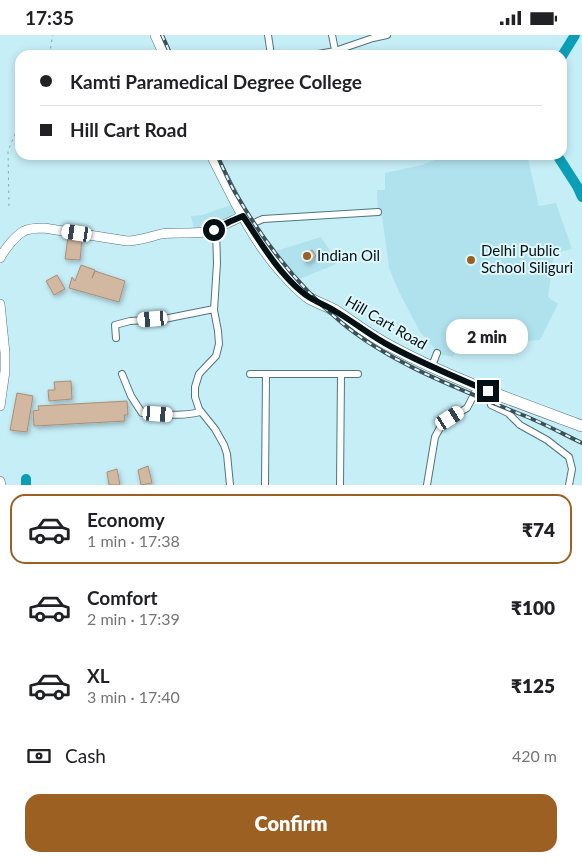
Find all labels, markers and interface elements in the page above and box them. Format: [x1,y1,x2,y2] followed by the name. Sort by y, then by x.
[25,6,74,29] text: 17:35
[70,70,362,93] text: Kamti Paramedical Degree College
[70,118,187,141] text: Hill Cart Road
[203,219,225,241] route start
[61,223,92,243] car
[481,241,573,276] place label: Delhi Public School Siliguri
[317,246,380,264] place label: Indian Oil
[301,250,313,262] marker: Indian Oil
[465,254,477,266] marker: Delhi Public School Siliguri
[342,292,431,353] street label: Hill Cart Road
[137,310,168,328] car
[447,319,529,353] callout: 2 min
[467,327,507,346] text: 2 min
[477,380,499,402] route end
[433,404,466,432] car
[142,405,173,423] car
[27,507,72,552] icon: car
[87,508,165,531] text: Economy
[522,518,555,541] text: ₹74
[87,531,180,550] text: 1 min · 17:38
[27,585,72,630] icon: car
[87,586,158,609] text: Comfort
[511,596,555,619] text: ₹100
[87,609,180,628] text: 2 min · 17:39
[27,663,72,708] icon: car
[87,664,110,687] text: XL
[511,674,555,697] text: ₹125
[87,687,180,706] text: 3 min · 17:40
[25,742,53,770] icon: cash
[65,744,106,767] text: Cash
[512,746,557,765] text: 420 m
[25,794,557,852] button: Confirm

